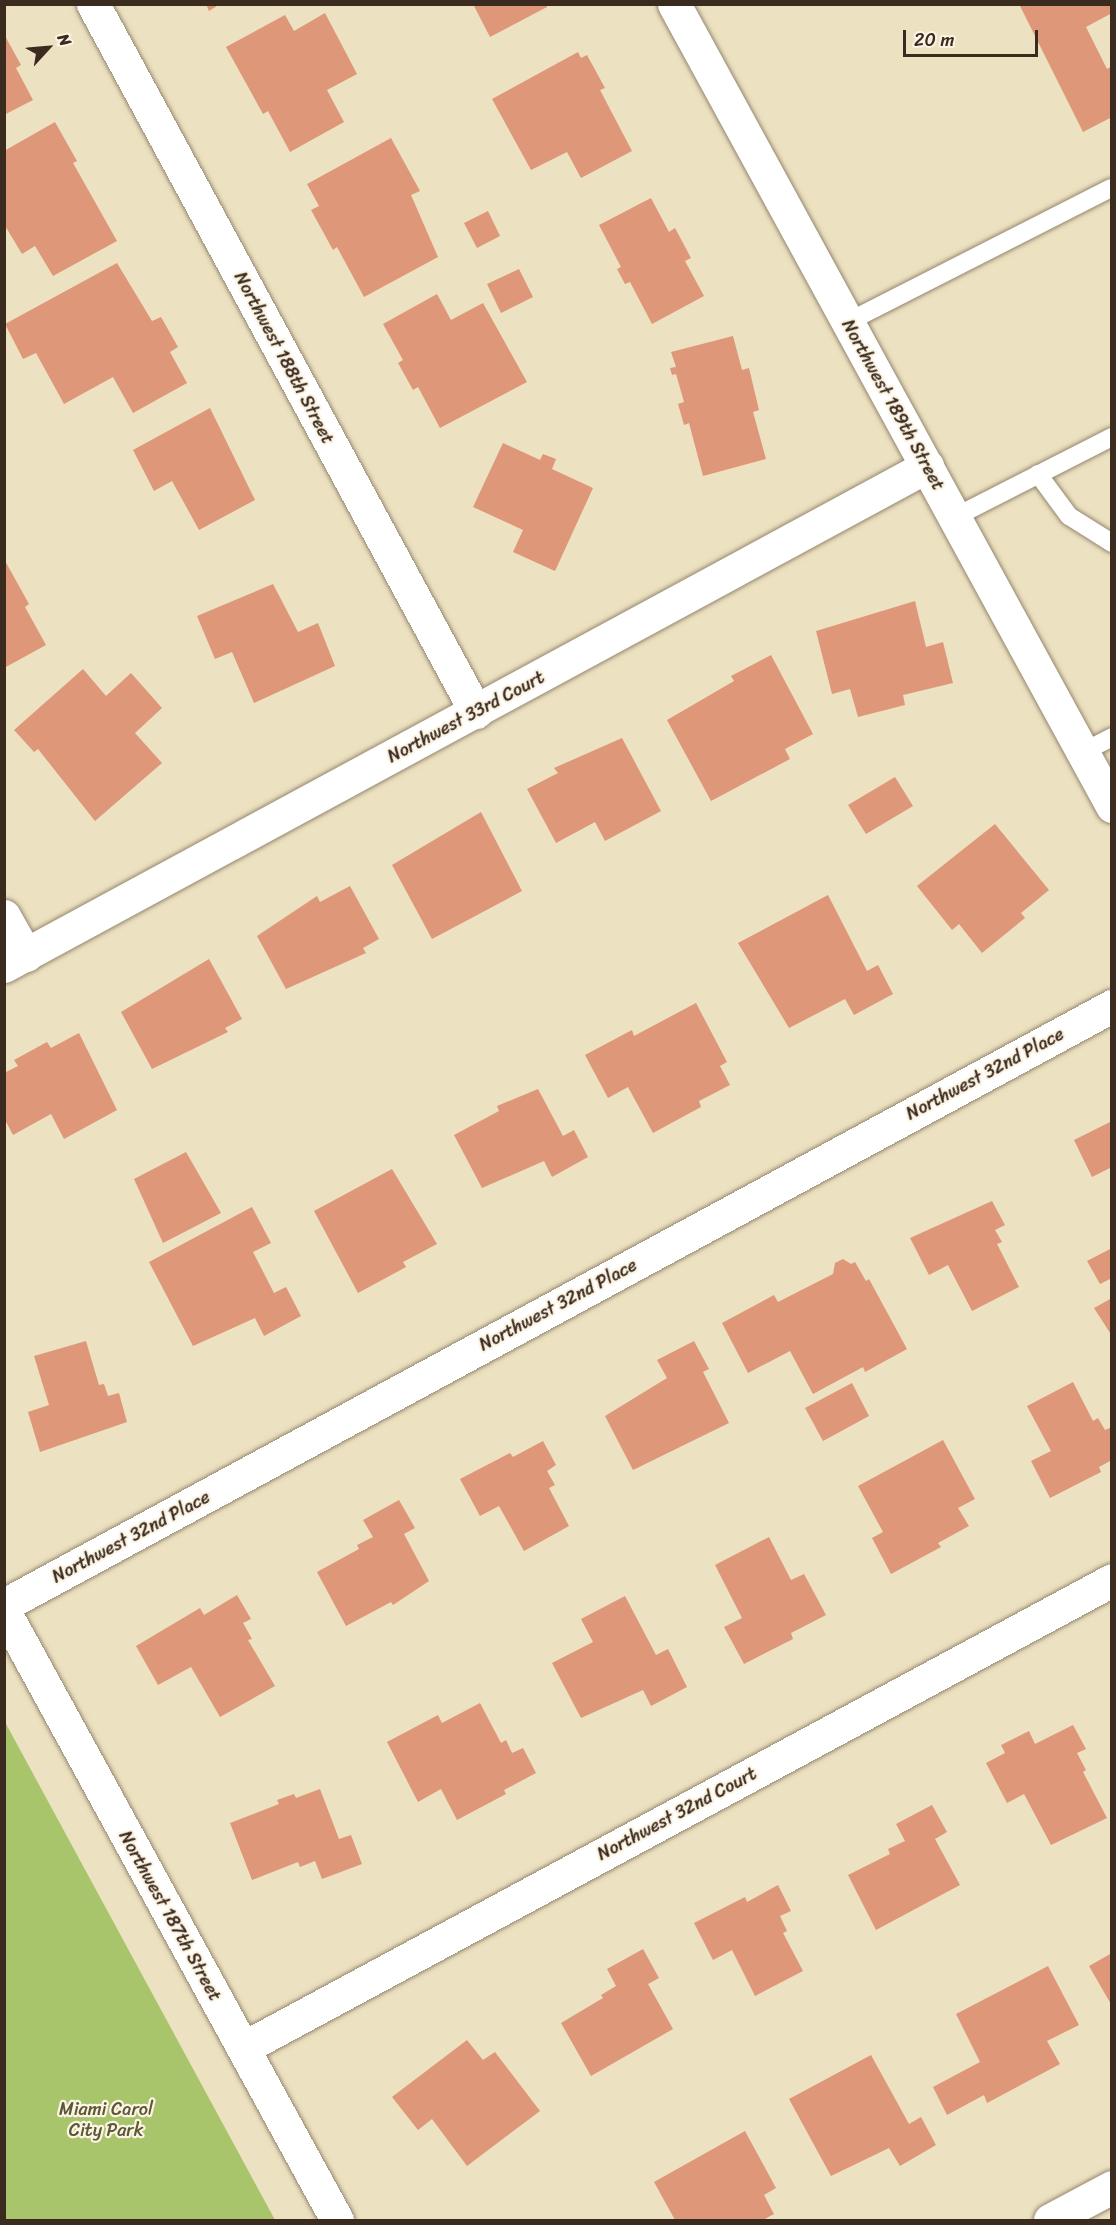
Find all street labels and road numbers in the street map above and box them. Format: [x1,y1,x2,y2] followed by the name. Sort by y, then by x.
[229,268,339,448] street label: Northwest 188th Street
[837,316,949,494] street label: Northwest 189th Street
[384,666,548,768] street label: Northwest 33rd Court
[902,1023,1068,1125] street label: Northwest 32nd Place
[475,1254,641,1356] street label: Northwest 32nd Place
[48,1486,214,1588] street label: Northwest 32nd Place
[594,1763,760,1865] street label: Northwest 32nd Court
[114,1827,226,2005] street label: Northwest 187th Street

